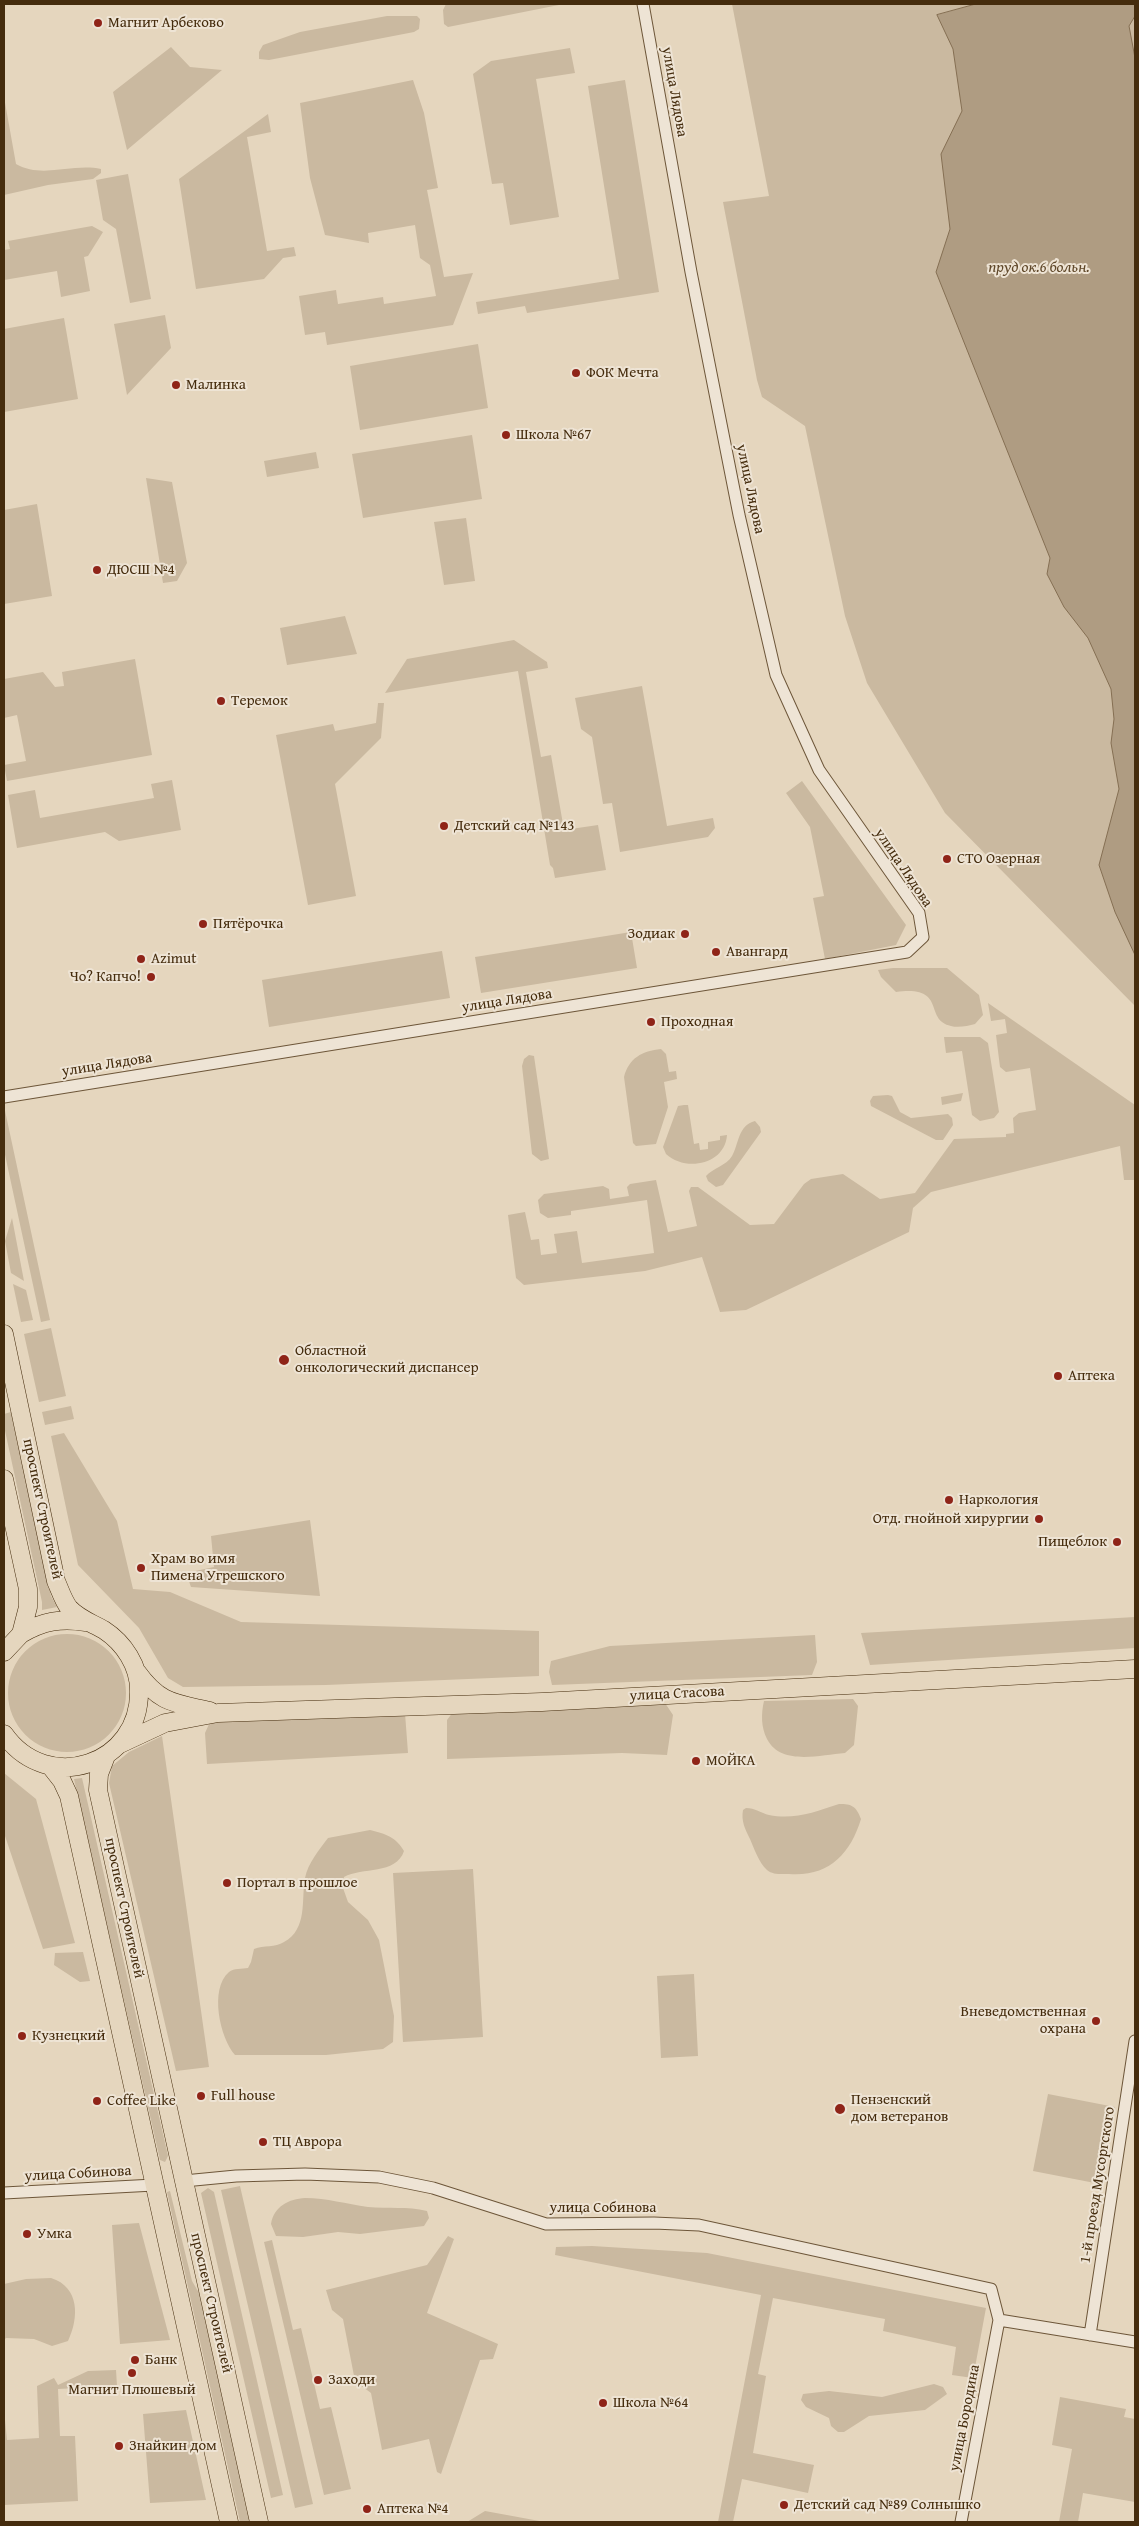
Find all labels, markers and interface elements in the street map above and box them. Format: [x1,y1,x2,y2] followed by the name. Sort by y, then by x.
[108,14,224,32] place label: Магнит Арбеково
[92,17,104,29] marker: Магнит Арбеково
[657,46,691,138] street label: улица Лядова
[988,258,1090,278] water label: пруд ок.6 больн.
[586,364,659,382] place label: ФОК Мечта
[570,367,582,379] marker: ФОК Мечта
[186,376,246,394] place label: Малинка
[170,379,182,391] marker: Малинка
[516,426,591,444] place label: Школа №67
[500,429,512,441] marker: Школа №67
[732,443,768,535] street label: улица Лядова
[107,561,175,579] place label: ДЮСШ №4
[91,564,103,576] marker: ДЮСШ №4
[231,692,288,710] place label: Теремок
[215,695,227,707] marker: Теремок
[454,817,575,835] place label: Детский сад №143
[438,820,450,832] marker: Детский сад №143
[870,825,936,911] street label: улица Лядова
[957,850,1040,868] place label: СТО Озерная
[941,853,953,865] marker: СТО Озерная
[213,915,283,933] place label: Пятёрочка
[197,918,209,930] marker: Пятёрочка
[628,925,675,943] place label: Зодиак
[679,928,691,940] marker: Зодиак
[726,943,788,961] place label: Авангард
[710,946,722,958] marker: Авангард
[151,950,197,968] place label: Azimut
[135,953,147,965] marker: Azimut
[70,968,141,986] place label: Чо? Капчо!
[145,971,157,983] marker: Чо? Капчо!
[461,985,553,1017] street label: улица Лядова
[661,1013,733,1031] place label: Проходная
[645,1016,657,1028] marker: Проходная
[61,1049,153,1081] street label: улица Лядова
[295,1342,479,1377] place label: Областной онкологический диспансер
[277,1353,291,1367] marker: Областной онкологический диспансер
[1068,1367,1115,1385] place label: Аптека
[1052,1370,1064,1382] marker: Аптека
[18,1437,66,1581] street label: проспект Строителей
[959,1491,1038,1509] place label: Наркология
[943,1494,955,1506] marker: Наркология
[873,1510,1029,1528] place label: Отд. гнойной хирургии
[1033,1513,1045,1525] marker: Отд. гнойной хирургии
[1038,1533,1107,1551] place label: Пищеблок
[1111,1536,1123,1548] marker: Пищеблок
[151,1550,285,1585] place label: Храм во имя Пимена Угрешского
[135,1562,147,1574] marker: Храм во имя Пимена Угрешского
[629,1683,725,1705] street label: улица Стасова
[706,1752,755,1770] place label: МОЙКА
[690,1755,702,1767] marker: МОЙКА
[100,1836,148,1980] street label: проспект Строителей
[237,1874,357,1892] place label: Портал в прошлое
[221,1877,233,1889] marker: Портал в прошлое
[960,2003,1086,2038] place label: Вневедомственная охрана
[1090,2015,1102,2027] marker: Вневедомственная охрана
[32,2027,105,2045] place label: Кузнецкий
[16,2030,28,2042] marker: Кузнецкий
[211,2087,275,2105] place label: Full house
[195,2090,207,2102] marker: Full house
[851,2091,948,2126] place label: Пензенский дом ветеранов
[107,2092,176,2110] place label: Coffee Like
[91,2095,103,2107] marker: Coffee Like
[833,2102,847,2116] marker: Пензенский дом ветеранов
[1077,2106,1119,2264] street label: 1-й проезд Мусоргского
[273,2133,342,2151] place label: ТЦ Аврора
[257,2136,269,2148] marker: ТЦ Аврора
[24,2162,132,2186] street label: улица Собинова
[549,2199,657,2217] street label: улица Собинова
[37,2225,72,2243] place label: Умка
[21,2228,33,2240] marker: Умка
[186,2231,236,2375] street label: проспект Строителей
[145,2351,177,2369] place label: Банк
[129,2354,141,2366] marker: Банк
[946,2363,984,2473] street label: улица Бородина
[126,2367,138,2379] marker: Магнит Плюшевый
[328,2371,375,2389] place label: Заходи
[312,2374,324,2386] marker: Заходи
[68,2381,196,2399] place label: Магнит Плюшевый
[613,2394,688,2412] place label: Школа №64
[597,2397,609,2409] marker: Школа №64
[129,2437,217,2455] place label: Знайкин дом
[113,2440,125,2452] marker: Знайкин дом
[794,2496,981,2514] place label: Детский сад №89 Солнышко
[778,2499,790,2511] marker: Детский сад №89 Солнышко
[377,2500,449,2518] place label: Аптека №4
[361,2503,373,2515] marker: Аптека №4

